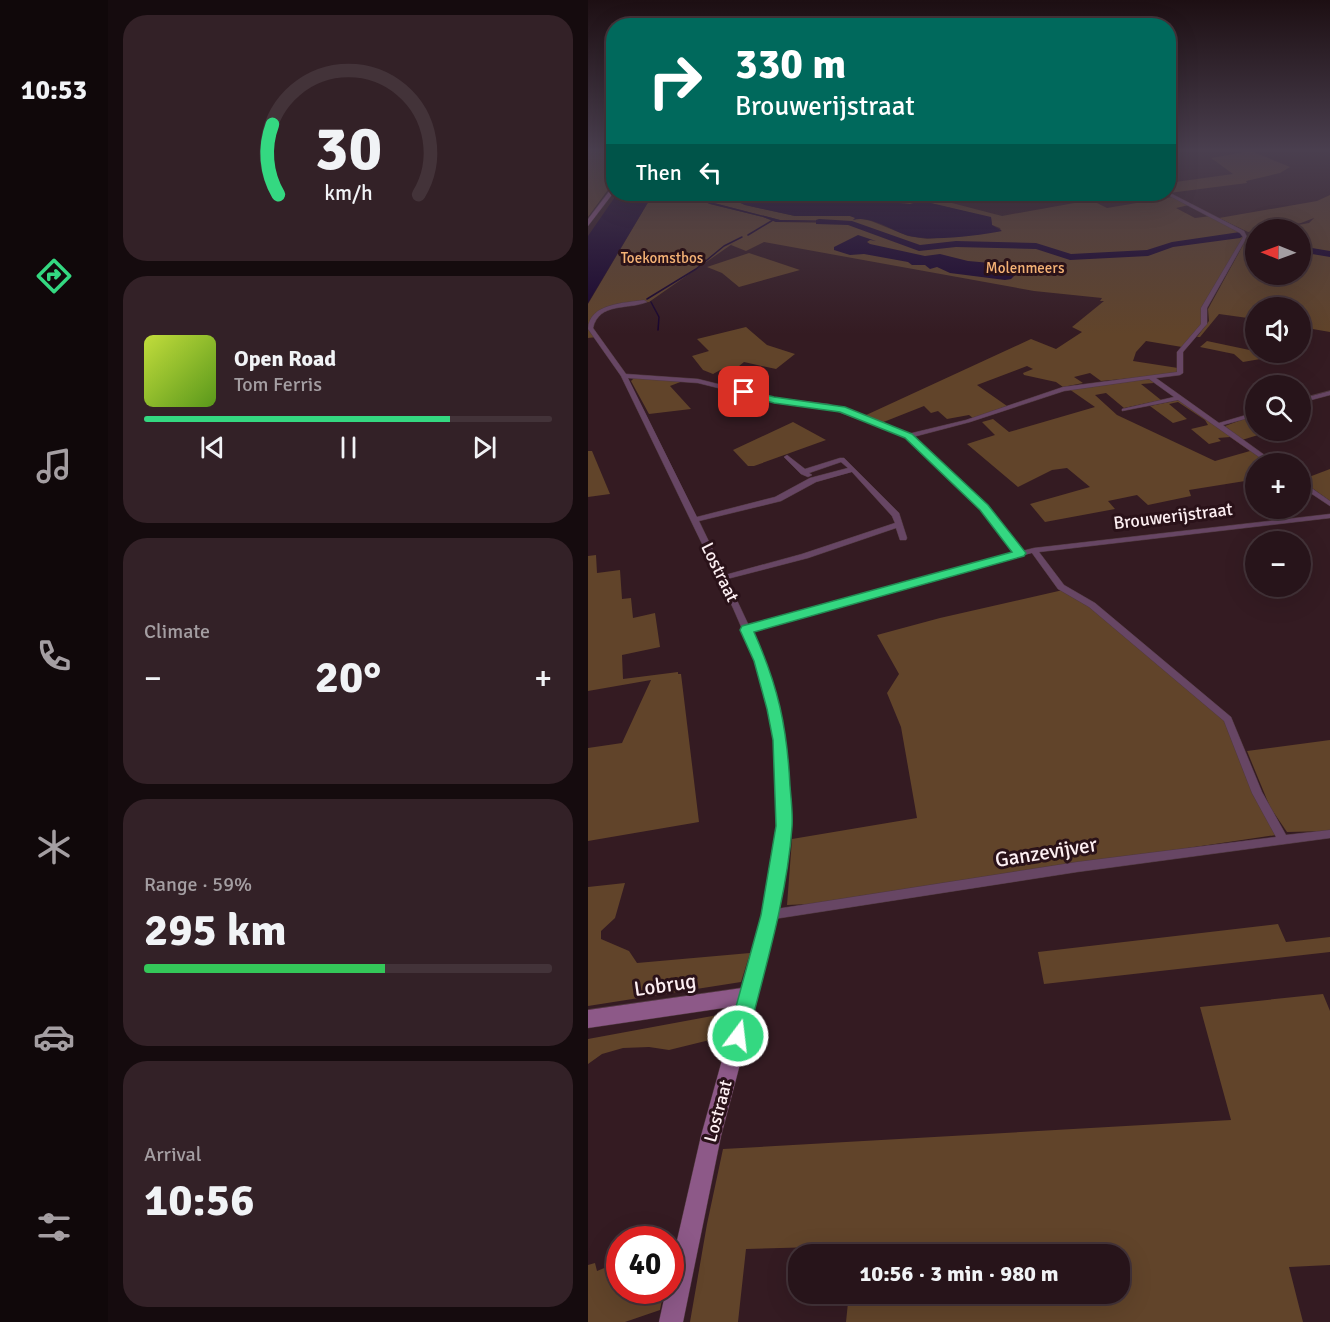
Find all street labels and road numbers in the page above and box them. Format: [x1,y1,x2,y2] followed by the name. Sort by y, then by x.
[1112,498,1234,534] street label: Brouwerijstraat
[696,539,744,605] street label: Lostraat
[993,831,1099,873] street label: Ganzevijver
[632,968,698,1002] street label: Lobrug
[699,1078,737,1144] street label: Lostraat

